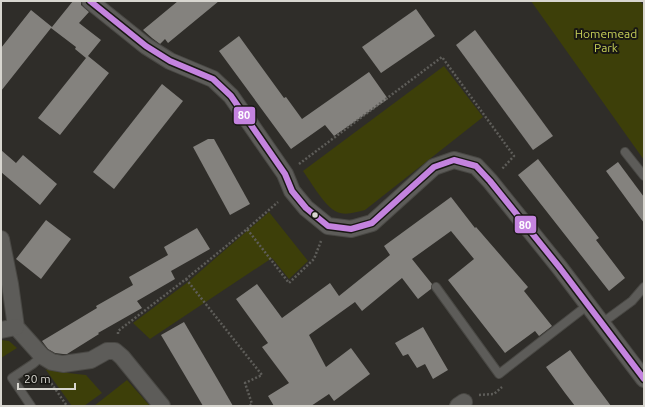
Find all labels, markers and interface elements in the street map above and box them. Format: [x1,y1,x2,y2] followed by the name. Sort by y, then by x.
[575,27,637,54] park label: Homemead Park
[233,106,256,125] line badge: 80
[238,109,250,121] text: 80
[310,210,320,220] unlabelled marker
[514,215,537,234] line badge: 80
[519,219,531,231] text: 80
[18,365,75,391] scale bar
[24,372,51,385] text: 20 m

